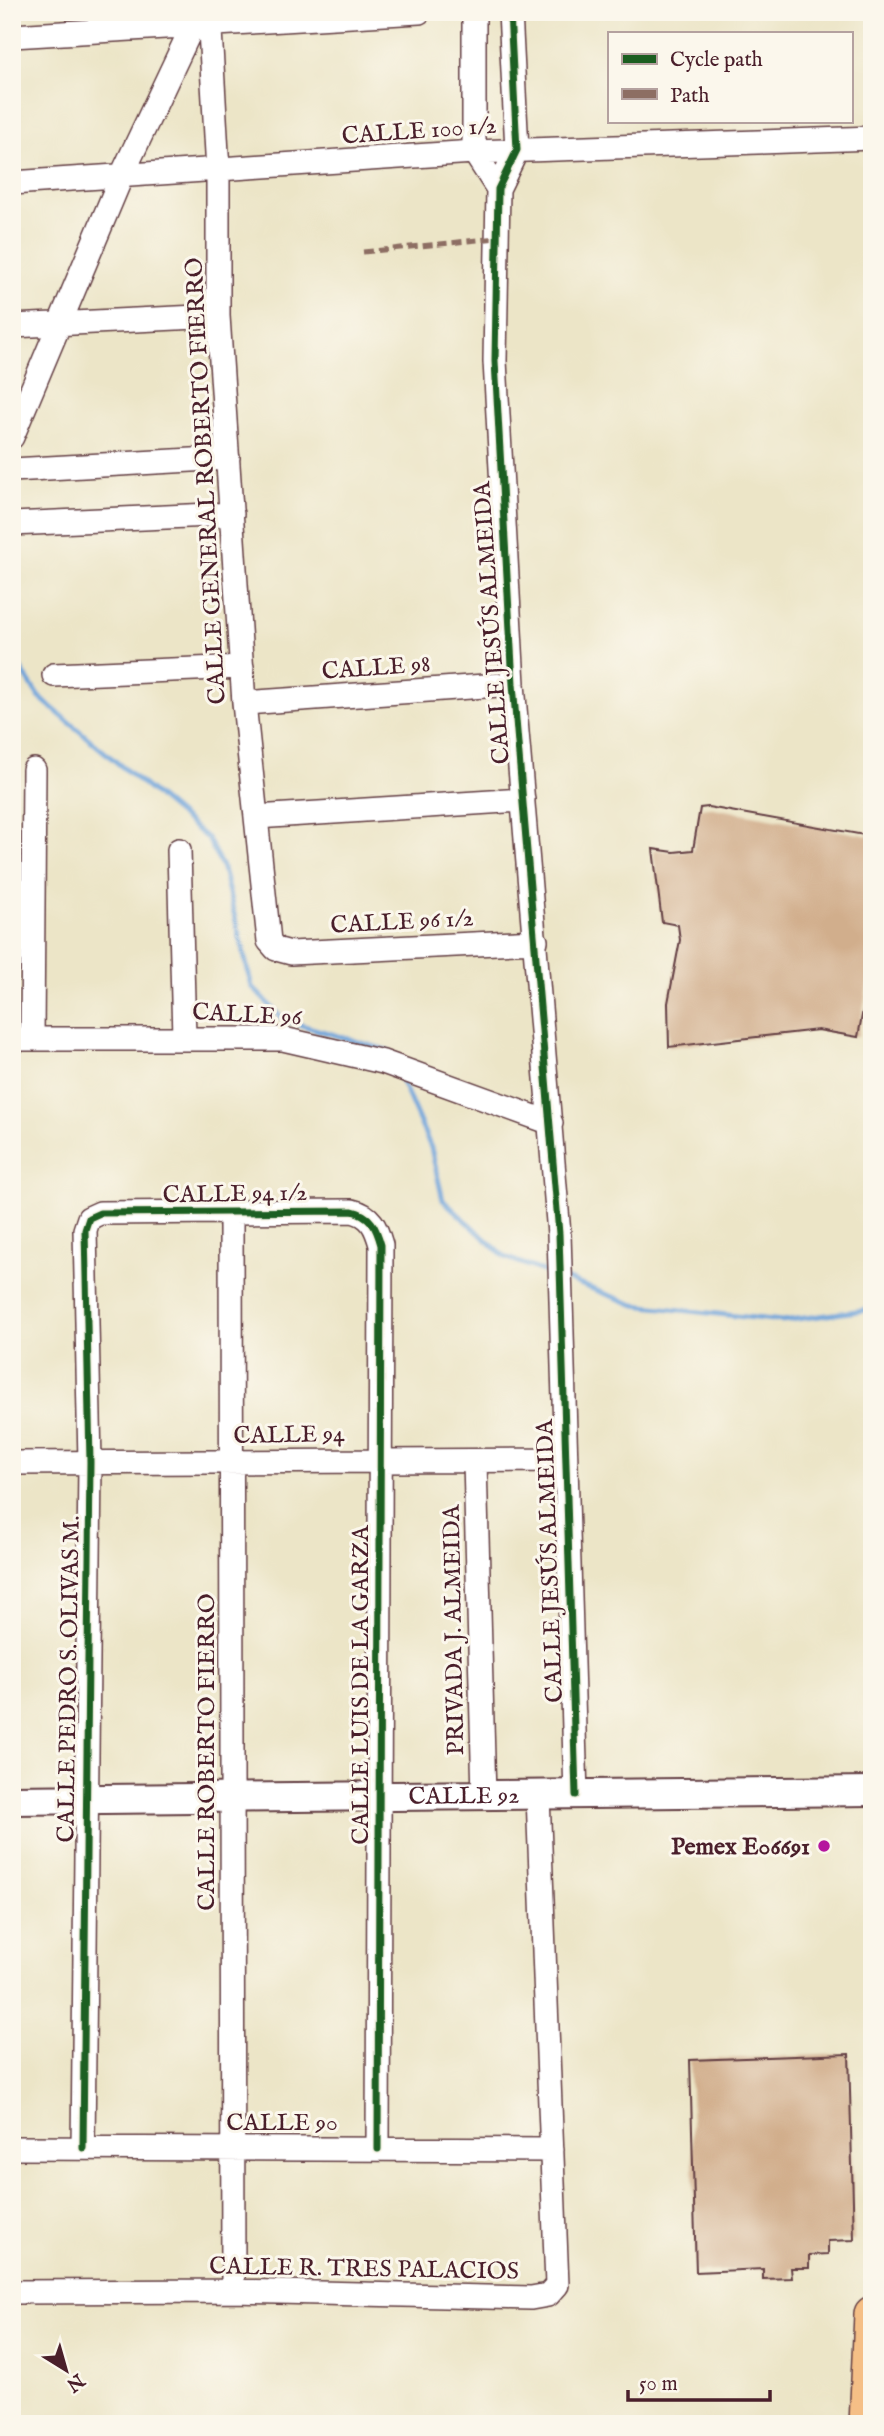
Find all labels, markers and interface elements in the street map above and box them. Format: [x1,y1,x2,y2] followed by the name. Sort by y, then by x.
[608,32,852,122] legend
[670,47,763,74] text: Cycle path
[670,83,709,110] text: Path
[341,111,498,152] street label: CALLE 100 1/2
[179,257,234,705] street label: CALLE GENERAL ROBERTO FIERRO
[467,480,518,765] street label: CALLE JESÚS ALMEIDA
[321,649,432,688] street label: CALLE 98
[330,903,474,942] street label: CALLE 96 1/2
[191,997,303,1034] street label: CALLE 96
[162,1178,308,1211] street label: CALLE 94 1/2
[530,1418,571,1703] street label: CALLE JESÚS ALMEIDA
[233,1419,345,1452] street label: CALLE 94
[437,1504,472,1756] street label: PRIVADA J. ALMEIDA
[51,1515,88,1843] street label: CALLE PEDRO S. OLIVAS M.
[346,1524,377,1845] street label: CALLE LUIS DE LA GARZA
[192,1593,223,1911] street label: CALLE ROBERTO FIERRO
[408,1781,520,1813] street label: CALLE 92
[671,1832,810,1863] place label: Pemex E06691
[816,1838,832,1854] marker: Pemex E06691
[226,2108,338,2139] street label: CALLE 90
[209,2251,519,2288] street label: CALLE R. TRES PALACIOS
[32,2334,102,2404] north arrow
[628,2359,770,2403] scale bar
[61,2367,90,2397] text: N
[639,2371,678,2398] text: 50 m

